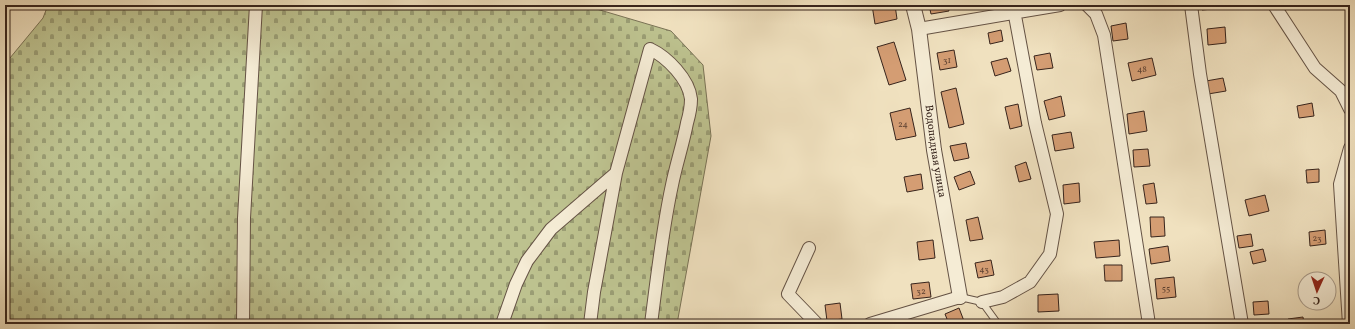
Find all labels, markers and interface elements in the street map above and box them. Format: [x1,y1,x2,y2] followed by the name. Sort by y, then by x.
[943,54,951,67] house number: 31
[1137,63,1147,76] house number: 48
[921,104,950,199] street label: Водопадная улица
[898,118,908,131] house number: 24
[1312,232,1322,245] house number: 23
[979,263,989,276] house number: 43
[1297,271,1337,311] north arrow
[1162,282,1170,295] house number: 55
[916,285,926,298] house number: 32
[1313,292,1320,307] text: С

